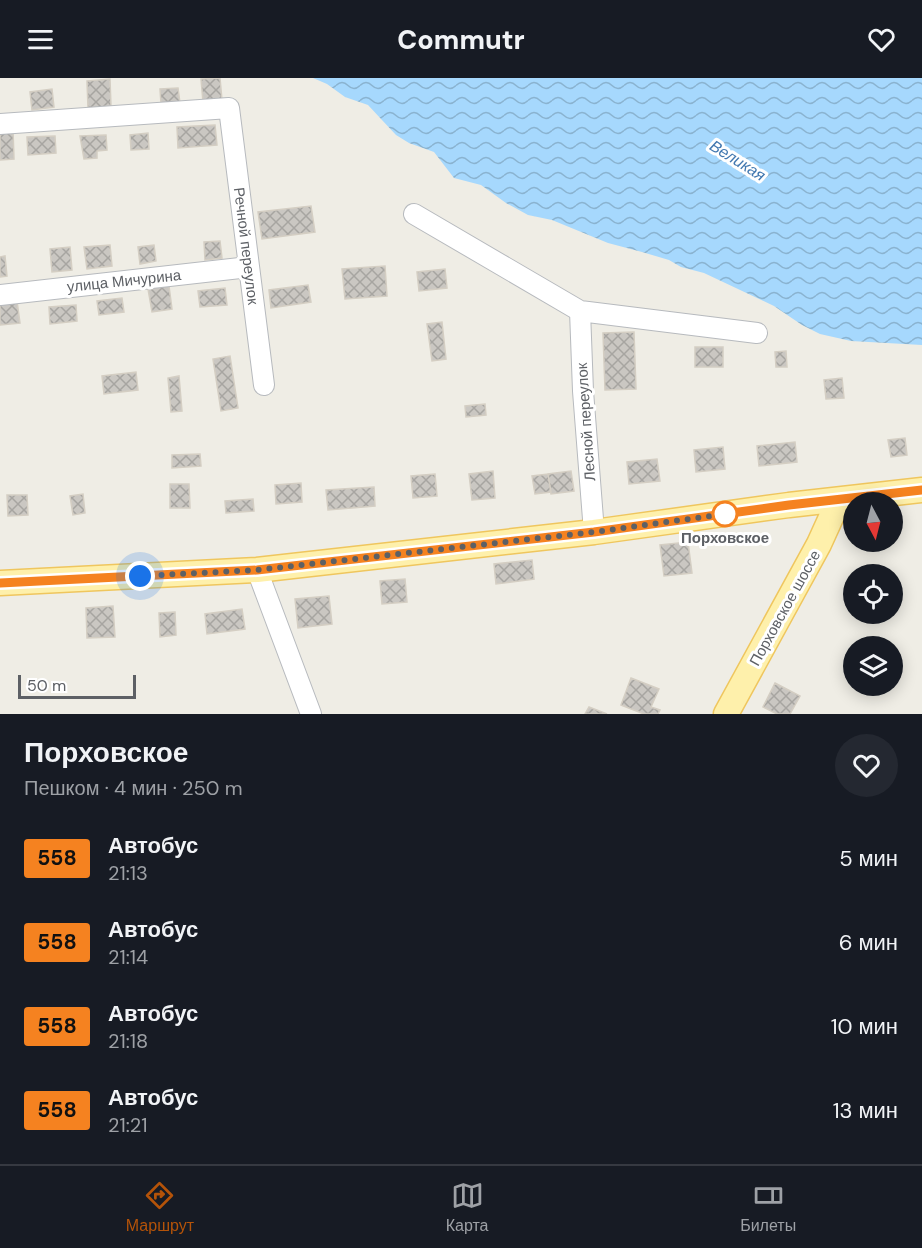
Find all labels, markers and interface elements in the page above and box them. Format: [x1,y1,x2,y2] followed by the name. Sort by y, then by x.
[397,22,525,57] text: Commutr
[24,23,57,56] icon: menu
[865,23,898,56] icon: heart
[706,135,770,186] water label: Великая
[229,186,263,306] street label: Речной переулок
[66,265,183,297] street label: улица Мичурина
[572,362,600,482] street label: Лесной переулок
[843,492,903,552] north arrow
[843,492,903,696] map controls
[712,501,738,527] marker: Порховское
[681,528,769,548] place label: Порховское
[745,547,825,669] street label: Порховское шоссе
[125,561,155,591] your location
[843,564,903,624] button: locate
[843,636,903,696] button: layers
[18,672,136,700] scale bar
[27,675,66,696] text: 50 m
[24,734,188,771] text: Порховское
[835,734,898,797] button: heart
[24,775,243,801] text: Пешком · 4 мин · 250 m
[108,831,198,860] text: Автобус
[37,844,77,872] text: 558
[839,844,898,873] text: 5 мин
[108,860,148,886] text: 21:13
[108,915,198,944] text: Автобус
[37,928,77,956] text: 558
[839,928,898,957] text: 6 мин
[108,944,148,970] text: 21:14
[108,999,198,1028] text: Автобус
[37,1012,77,1040] text: 558
[831,1012,898,1041] text: 10 мин
[108,1028,148,1054] text: 21:18
[108,1083,198,1112] text: Автобус
[37,1096,77,1124] text: 558
[833,1096,898,1125] text: 13 мин
[108,1112,148,1138] text: 21:21
[126,1179,194,1236] tab: Маршрут
[446,1179,489,1236] tab: Карта
[740,1179,796,1236] tab: Билеты

